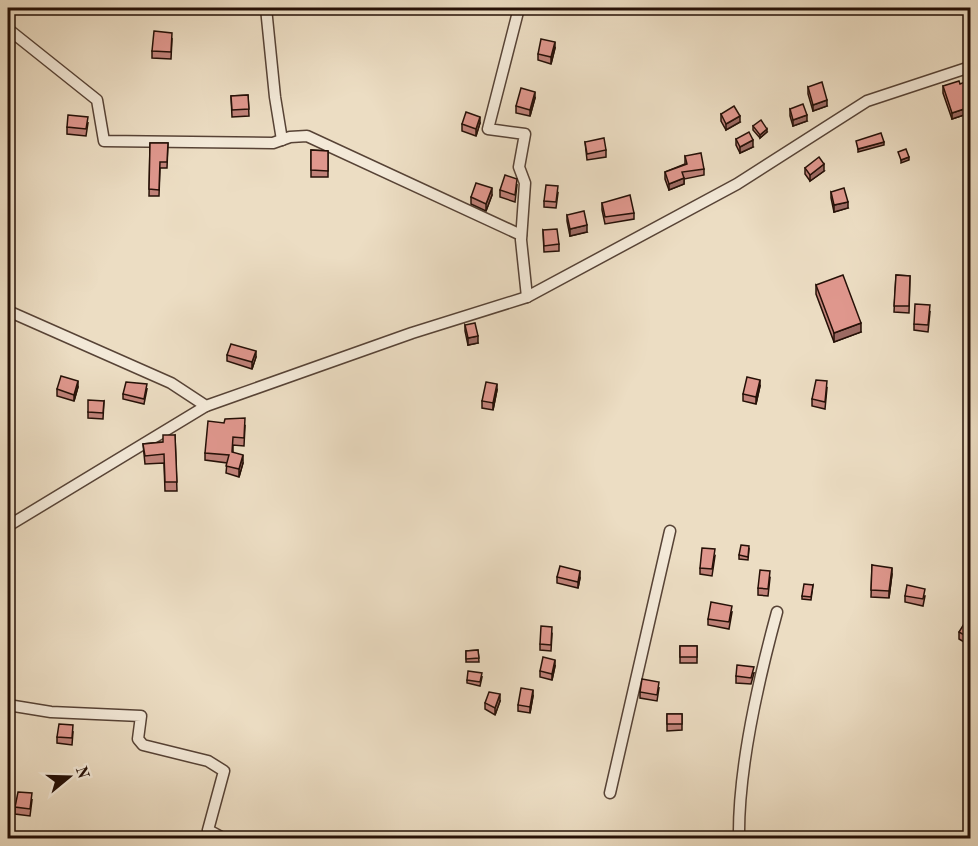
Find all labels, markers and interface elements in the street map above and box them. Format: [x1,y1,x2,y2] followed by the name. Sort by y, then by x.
[39,747,99,807] north arrow
[72,764,91,782] text: N

